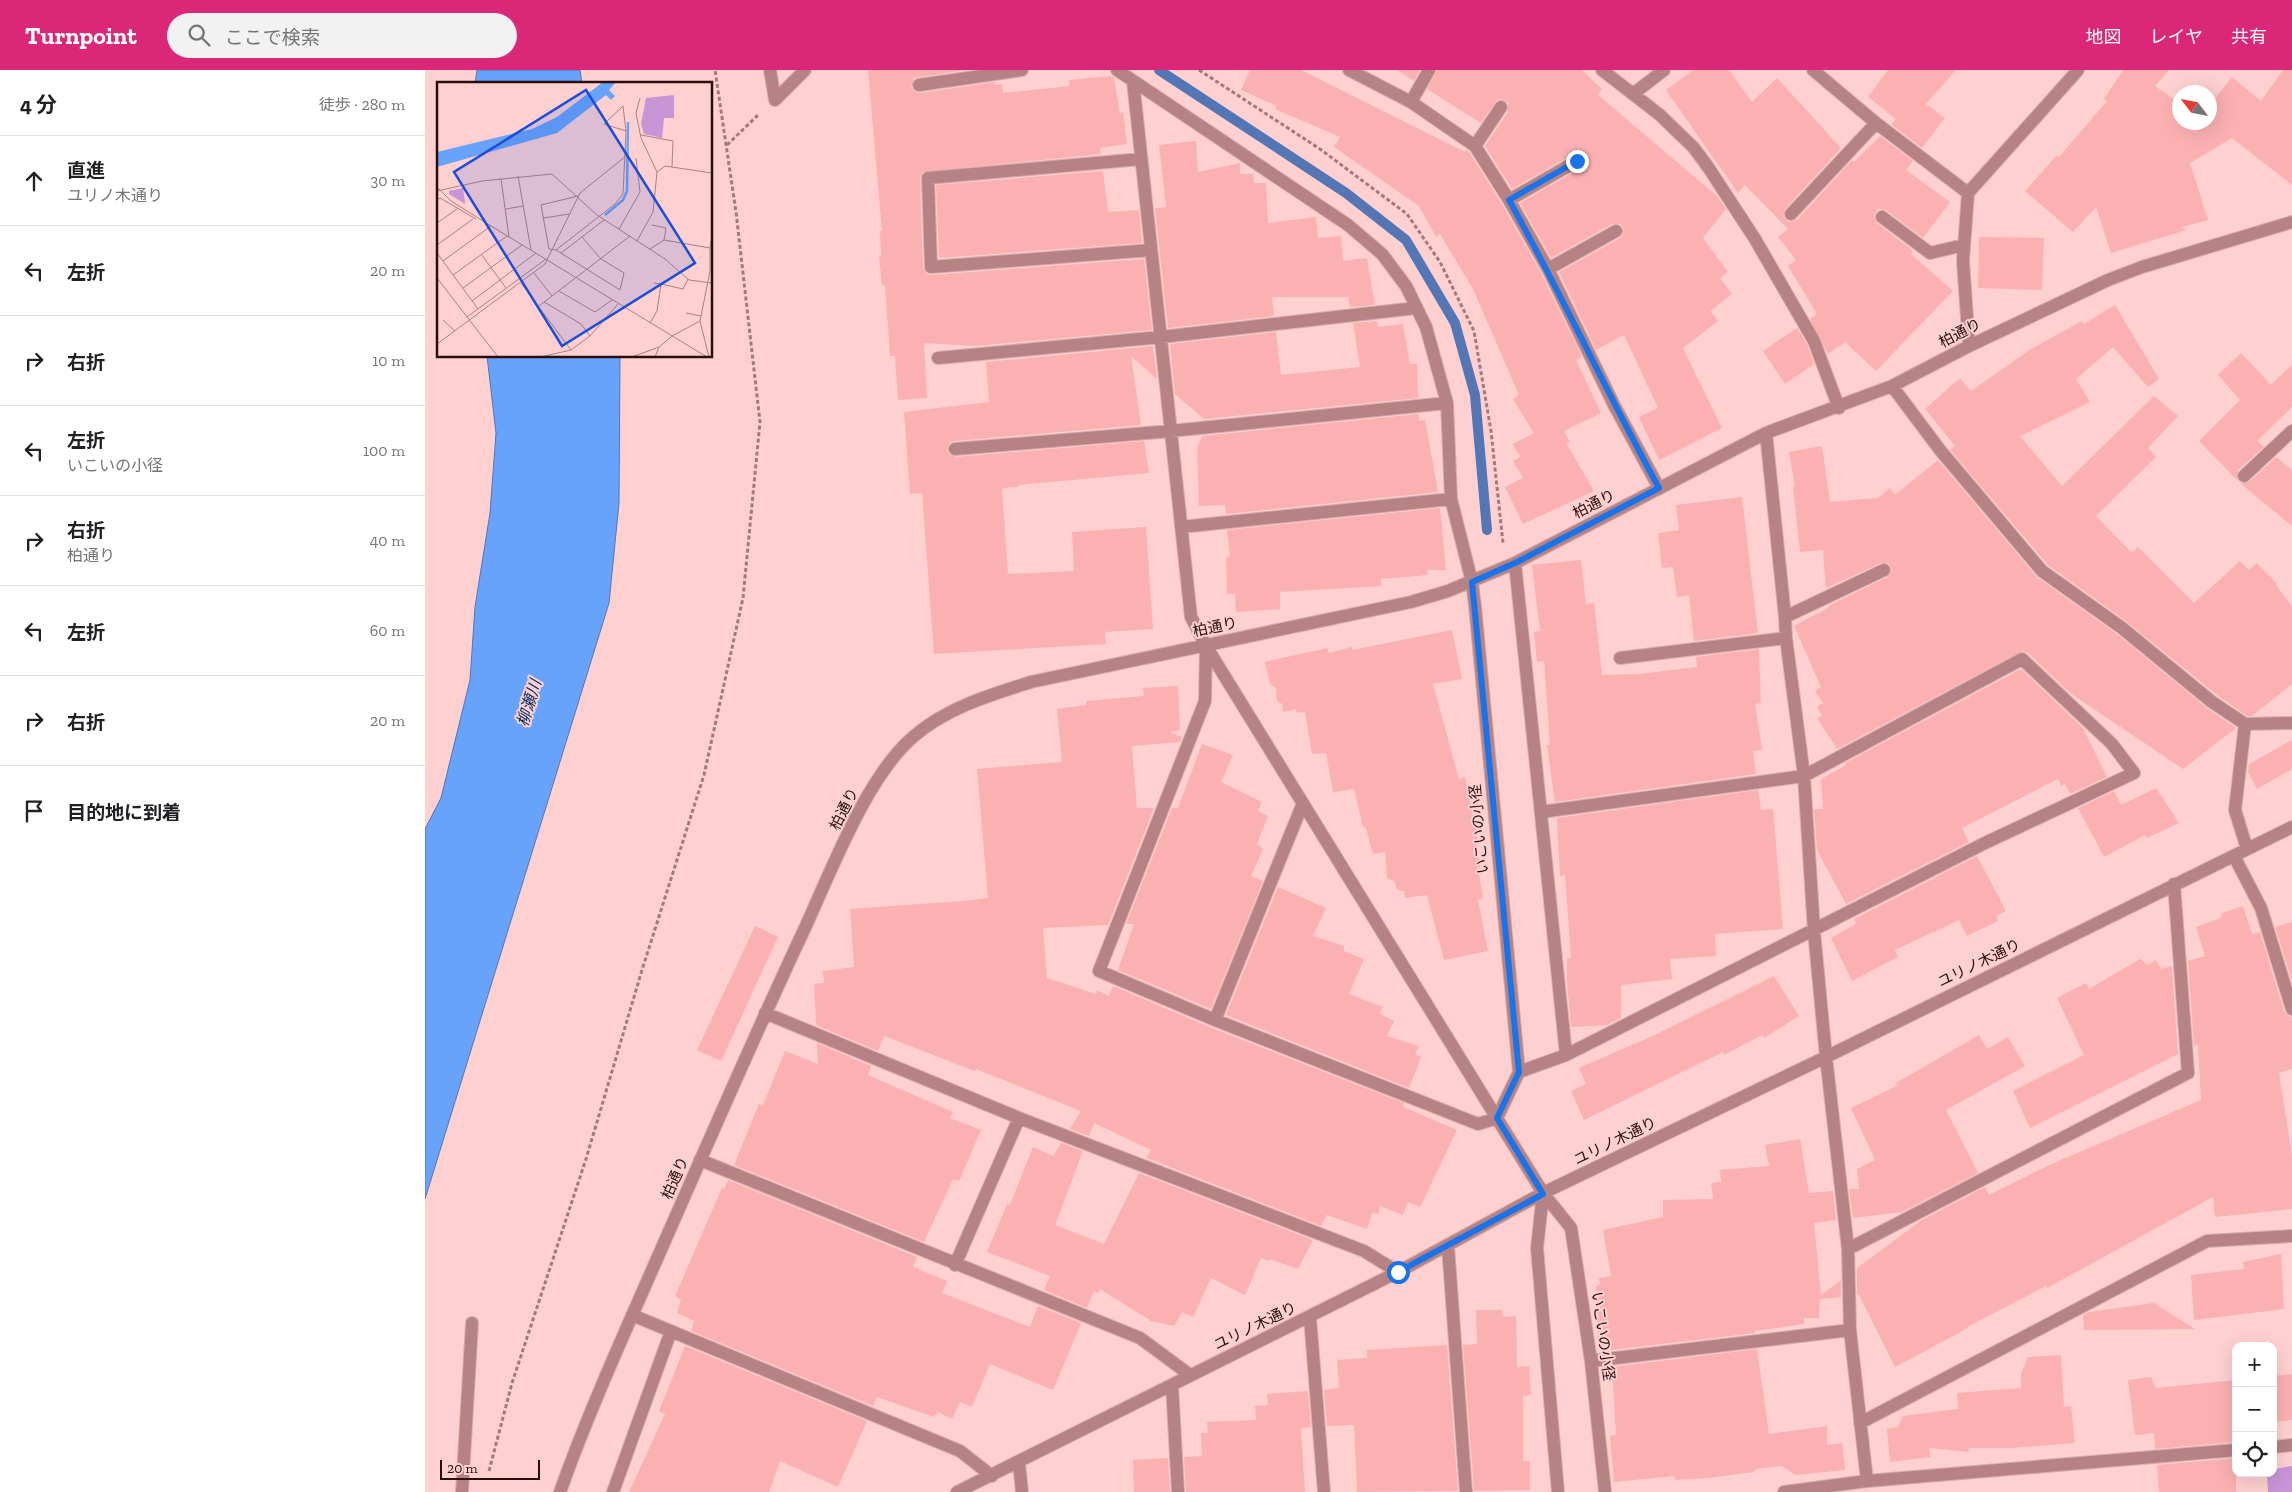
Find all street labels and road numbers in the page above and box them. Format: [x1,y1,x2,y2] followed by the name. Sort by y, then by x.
[1936,315,1984,351] street label: 柏通り
[1570,486,1618,522] street label: 柏通り
[1191,614,1239,640] street label: 柏通り
[1466,783,1492,875] street label: いこいの小径
[826,785,862,833] street label: 柏通り
[1935,935,2023,991] street label: ユリノ木通り
[1571,1113,1659,1169] street label: ユリノ木通り
[658,1154,692,1202] street label: 柏通り
[1588,1290,1618,1382] street label: いこいの小径
[1211,1298,1299,1354] street label: ユリノ木通り

